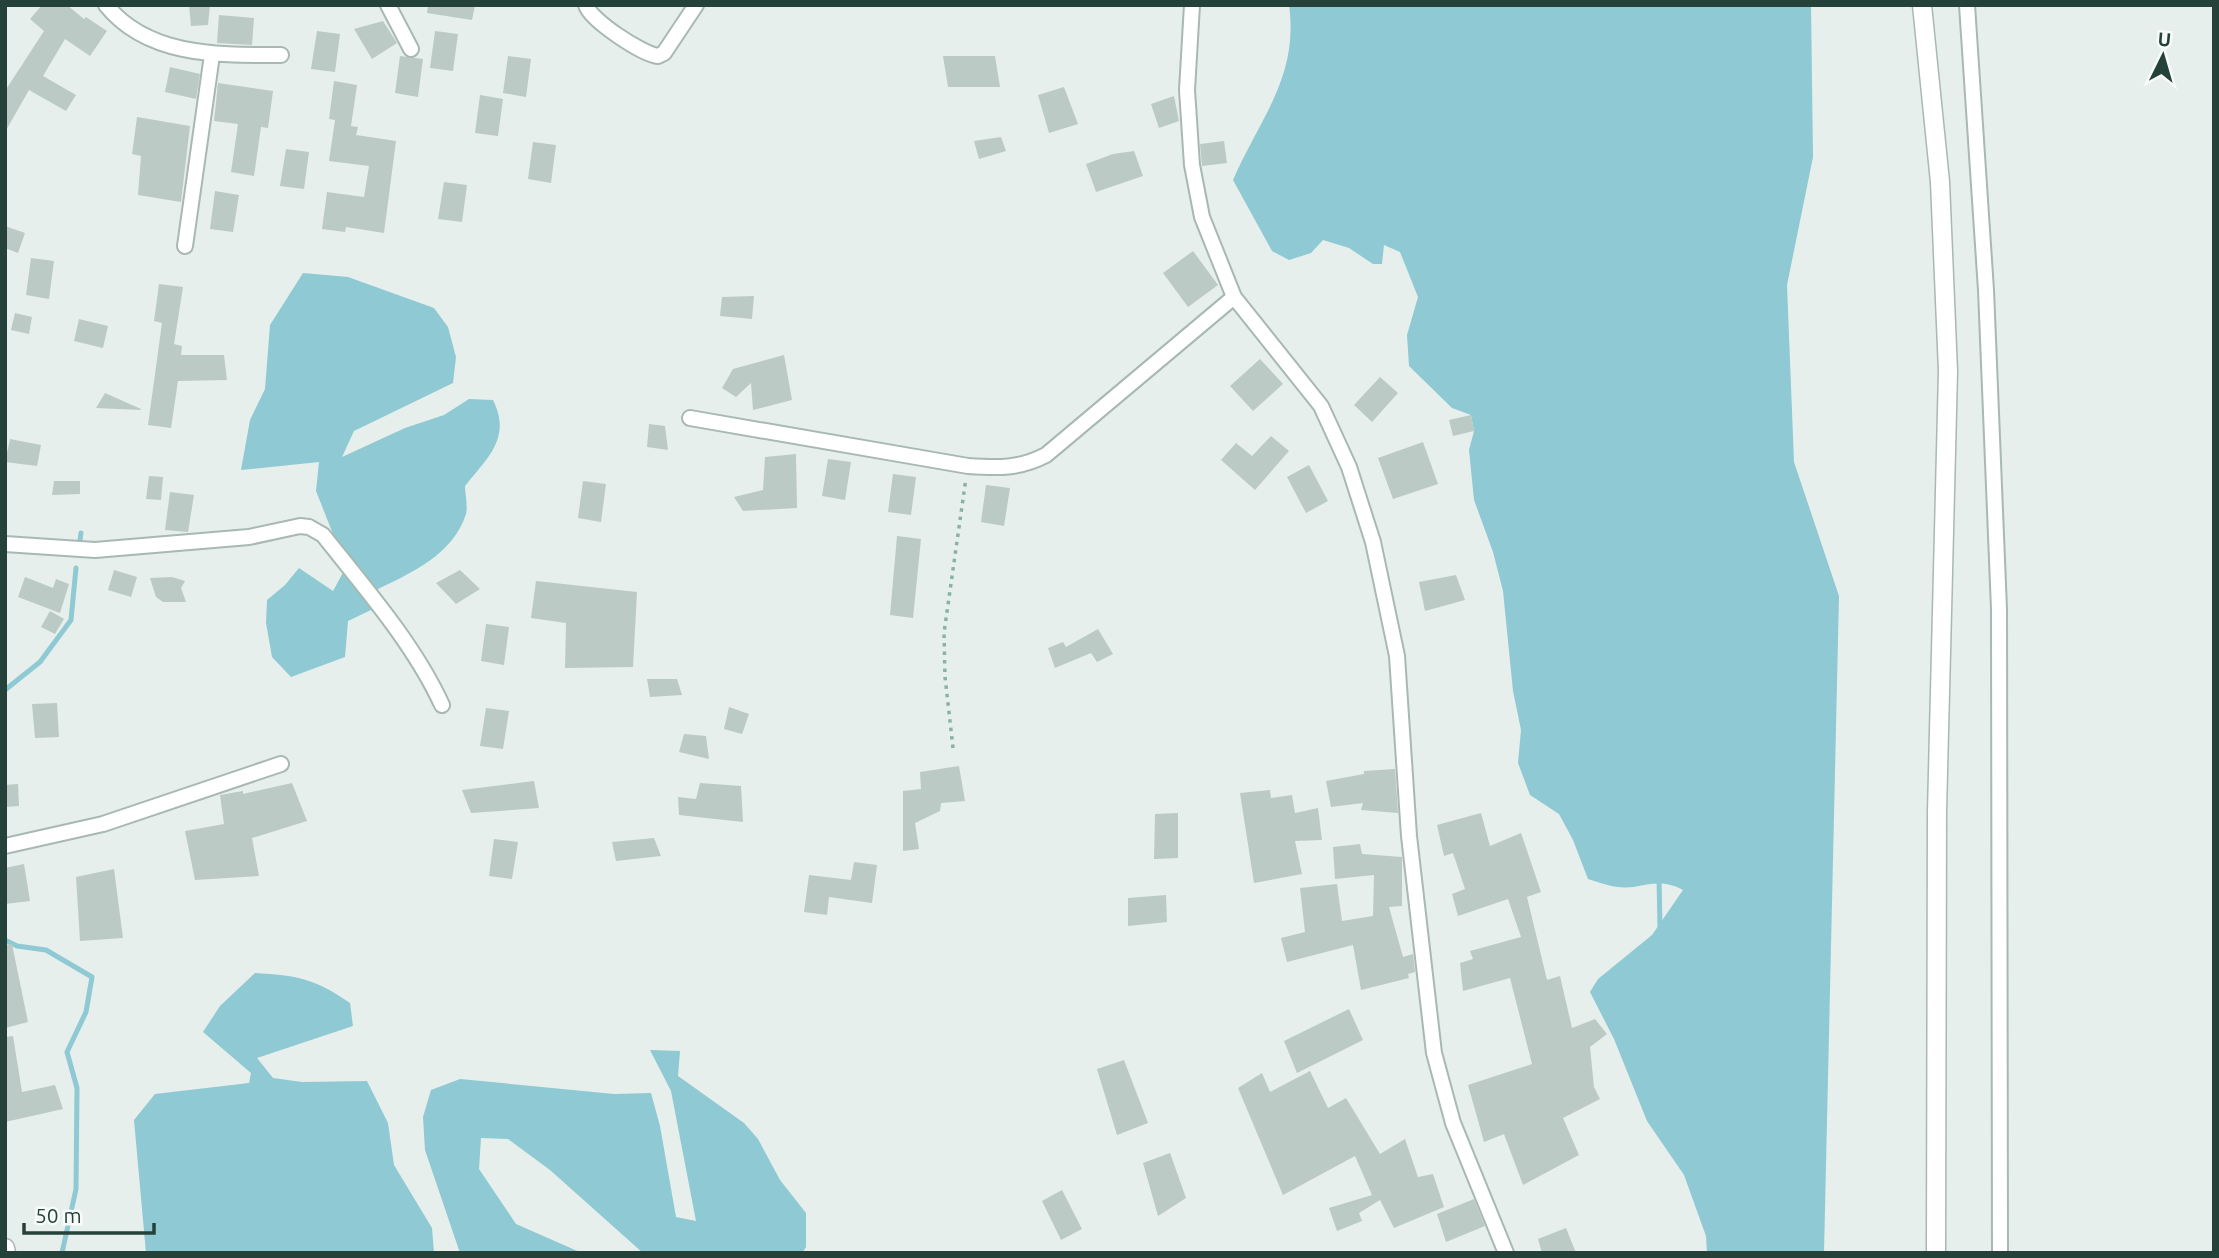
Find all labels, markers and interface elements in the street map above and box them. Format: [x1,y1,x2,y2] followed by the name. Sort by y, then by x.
[2128,21,2198,91] north arrow
[2157,28,2172,51] text: U
[24,1192,154,1236] scale bar
[35,1203,82,1227] text: 50 m

